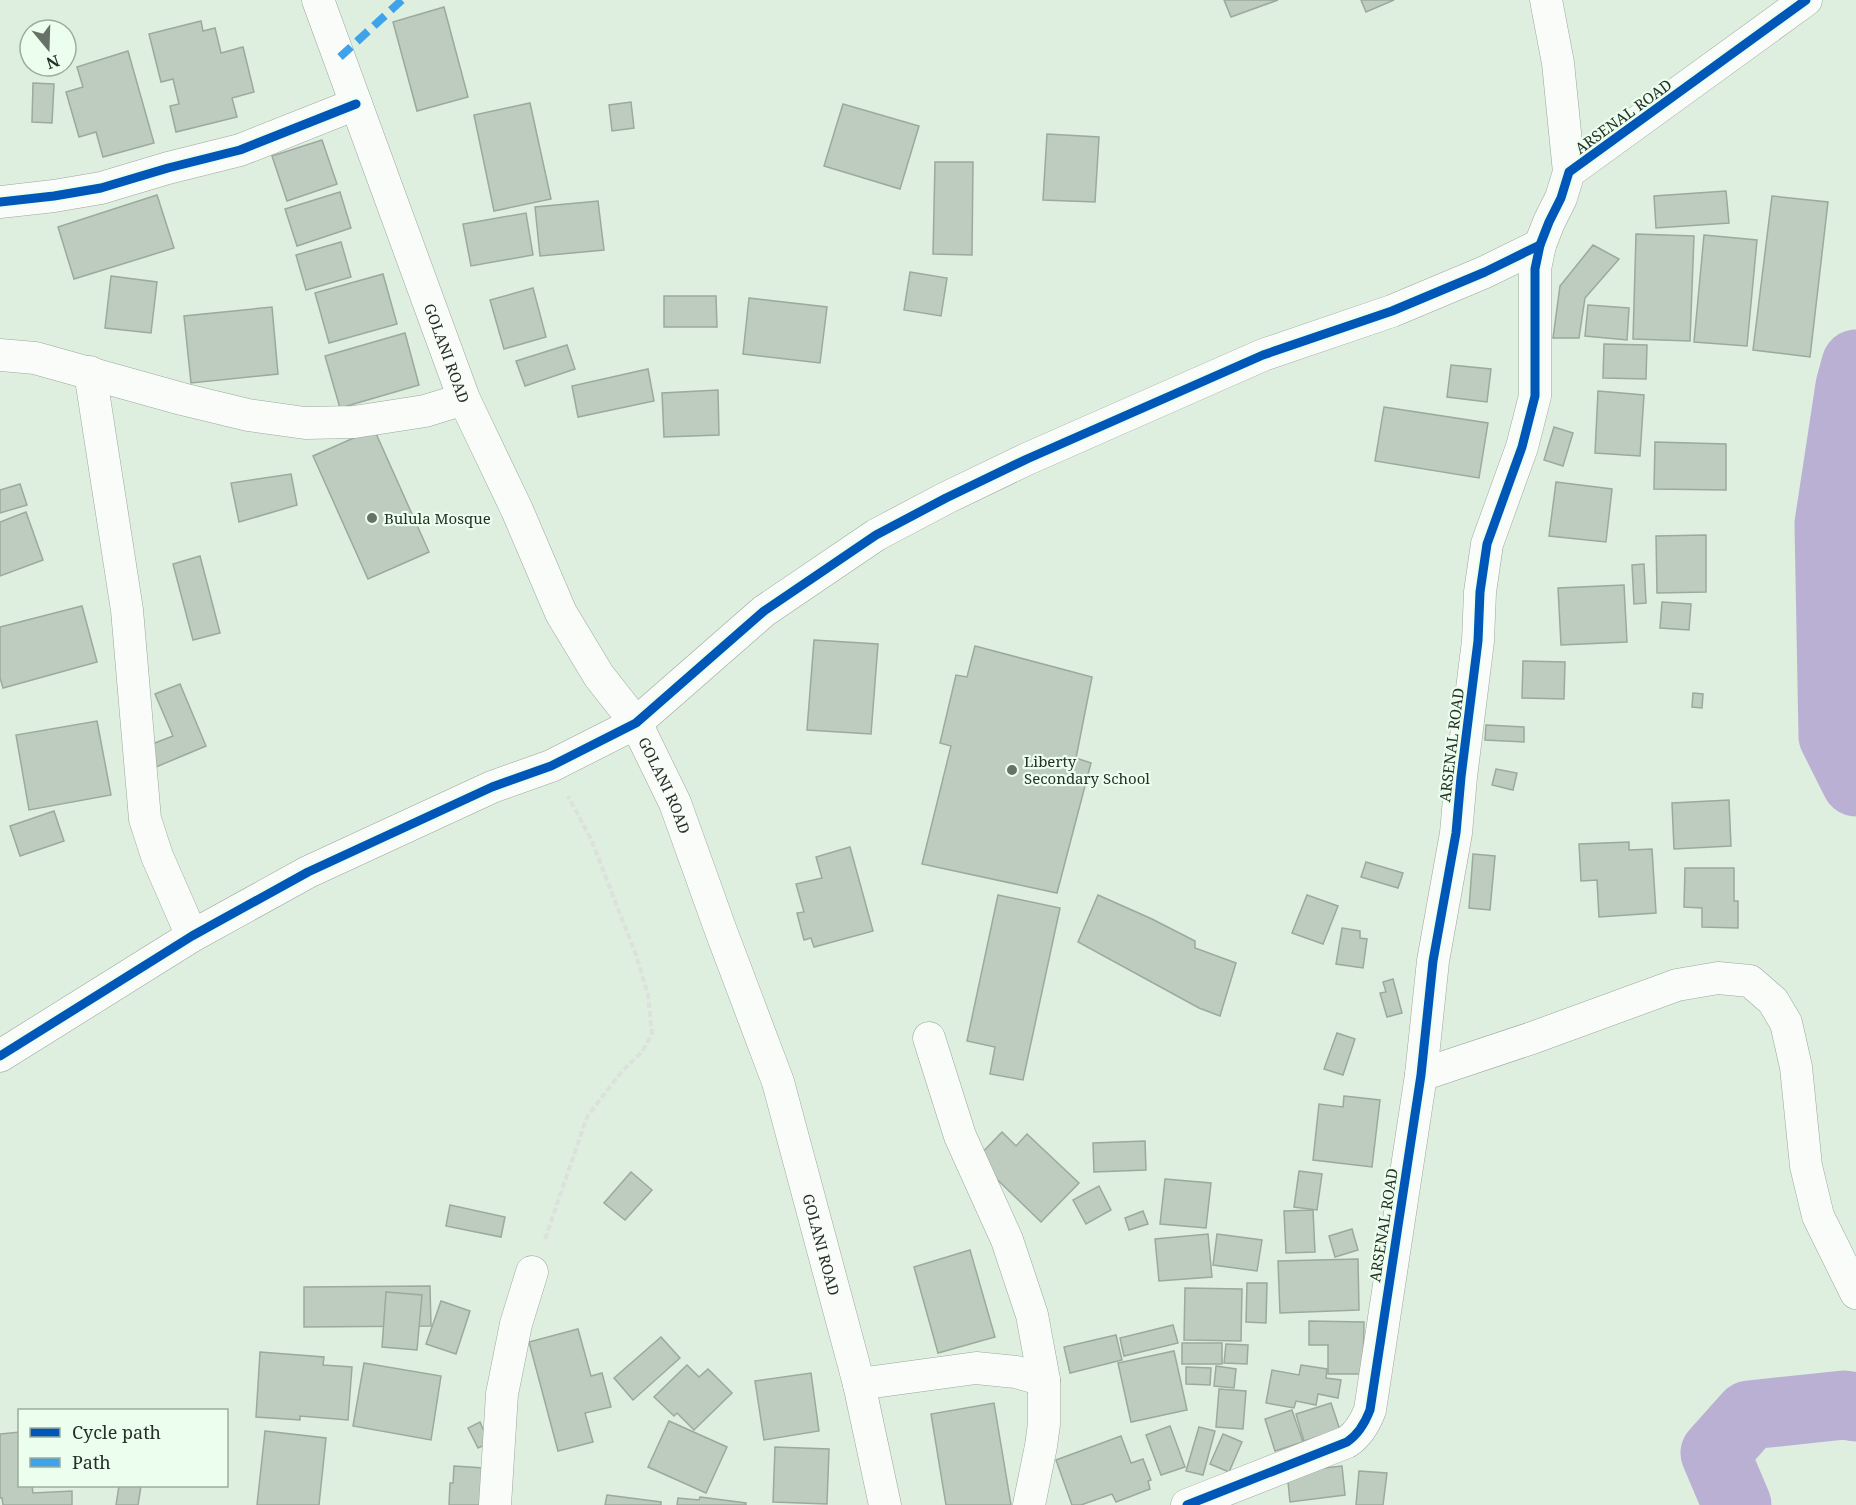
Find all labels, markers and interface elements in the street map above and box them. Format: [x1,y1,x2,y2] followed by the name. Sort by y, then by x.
[18,18,78,78] north arrow
[43,50,62,75] text: N
[1571,74,1675,158] street label: ARSENAL ROAD
[420,301,475,406] street label: GOLANI ROAD
[384,508,491,528] place label: Bulula Mosque
[365,511,379,525] marker: Bulula Mosque
[1434,687,1468,803] street label: ARSENAL ROAD
[634,733,695,837] street label: GOLANI ROAD
[1024,751,1150,788] place label: Liberty Secondary School
[1005,763,1019,777] marker: Liberty Secondary School
[1364,1167,1402,1283] street label: ARSENAL ROAD
[798,1191,845,1298] street label: GOLANI ROAD
[18,1409,228,1487] legend
[72,1420,161,1444] text: Cycle path
[72,1450,111,1474] text: Path

